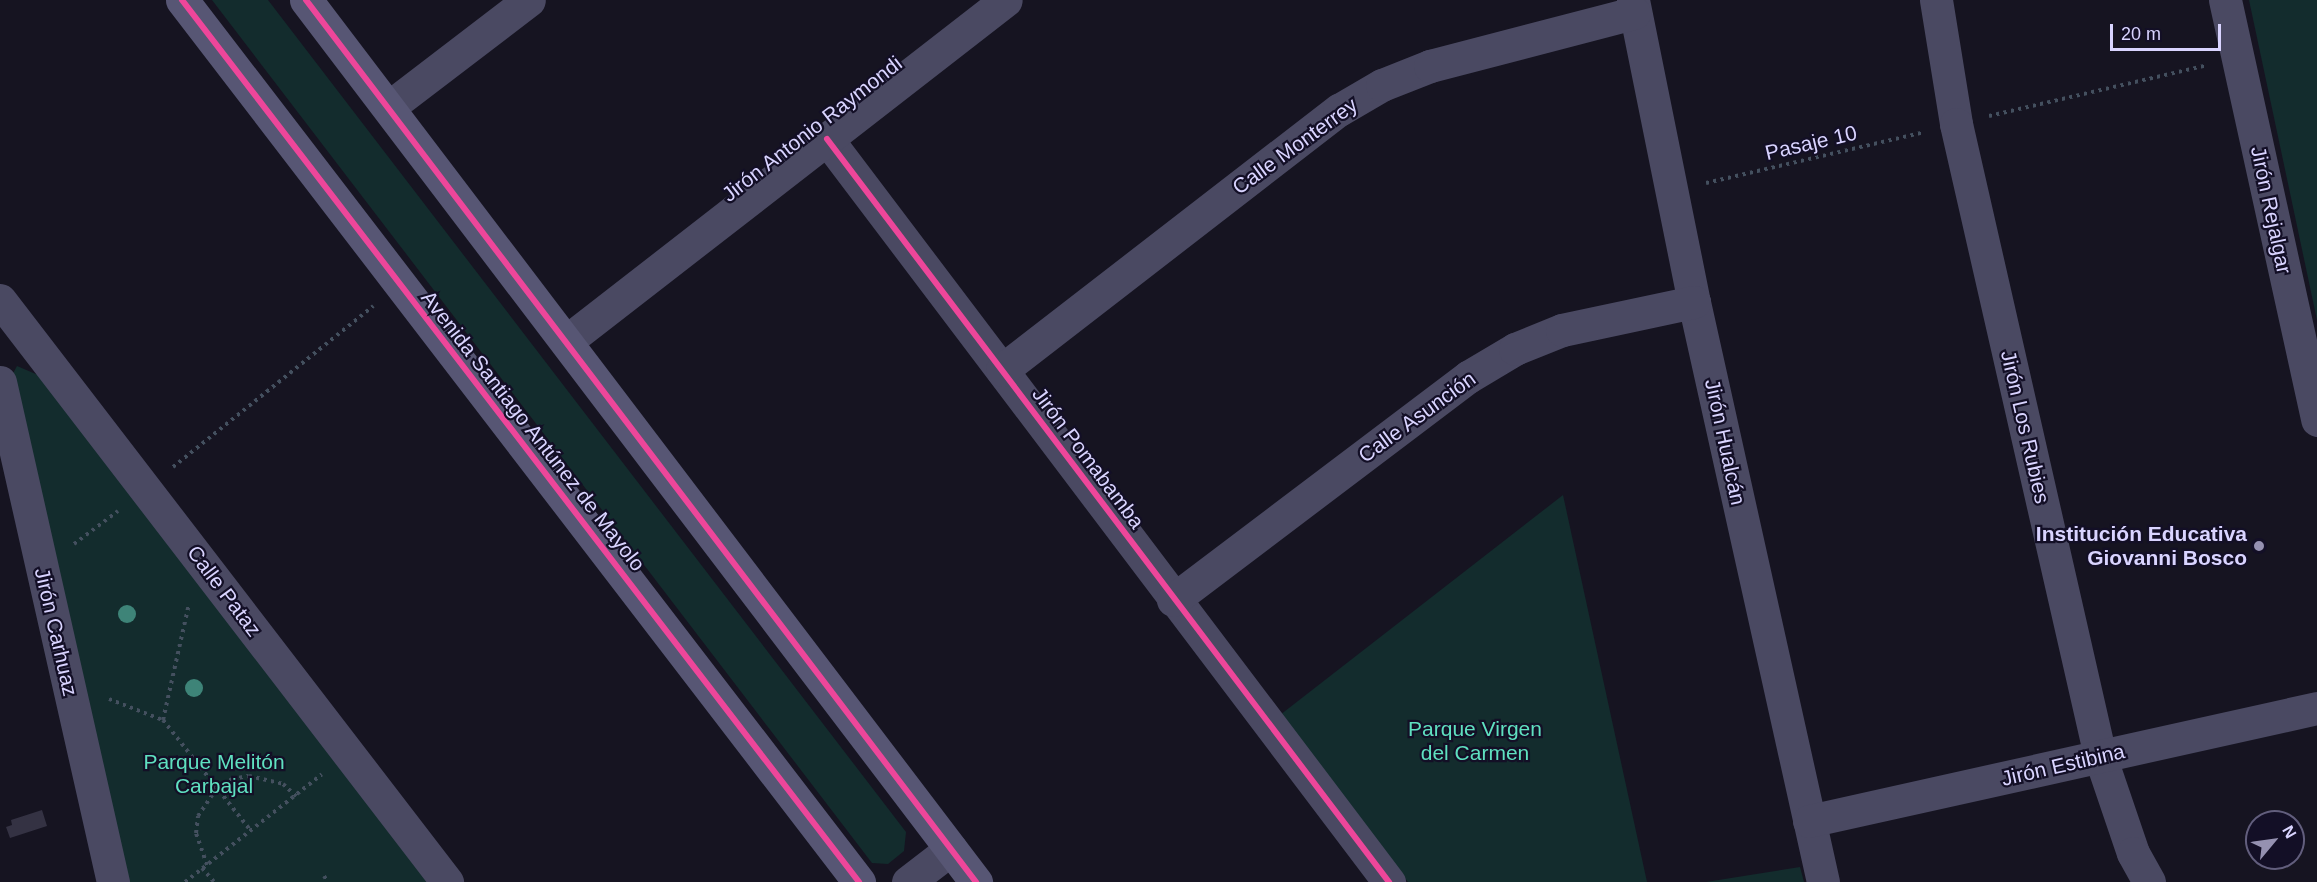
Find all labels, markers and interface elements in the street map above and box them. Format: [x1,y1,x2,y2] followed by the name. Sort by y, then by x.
[2113,12,2224,50] scale bar
[2121,24,2161,44] text: 20 m
[716,50,908,208] street label: Jirón Antonio Raymondi
[1228,92,1362,200] street label: Calle Monterrey
[1763,120,1859,166] street label: Pasaje 10
[2245,144,2297,276] street label: Jirón Rejalgar
[415,285,651,577] street label: Avenida Santiago Antúnez de Mayolo
[1995,348,2055,506] street label: Jirón Los Rubies
[1353,366,1481,468] street label: Calle Asunción
[1699,377,1751,507] street label: Jirón Hualcán
[1027,382,1149,534] street label: Jirón Pomabamba
[2036,521,2247,571] place label: Institución Educativa Giovanni Bosco
[2252,539,2266,553] marker: Institución Educativa Giovanni Bosco
[182,541,266,641] street label: Calle Pataz
[29,565,83,699] street label: Jirón Carhuaz
[1408,716,1542,766] park label: Parque Virgen del Carmen
[1999,739,2127,791] street label: Jirón Estibina
[143,749,285,799] park label: Parque Melitón Carbajal
[2245,810,2305,870] north arrow
[2279,823,2300,841] text: N

